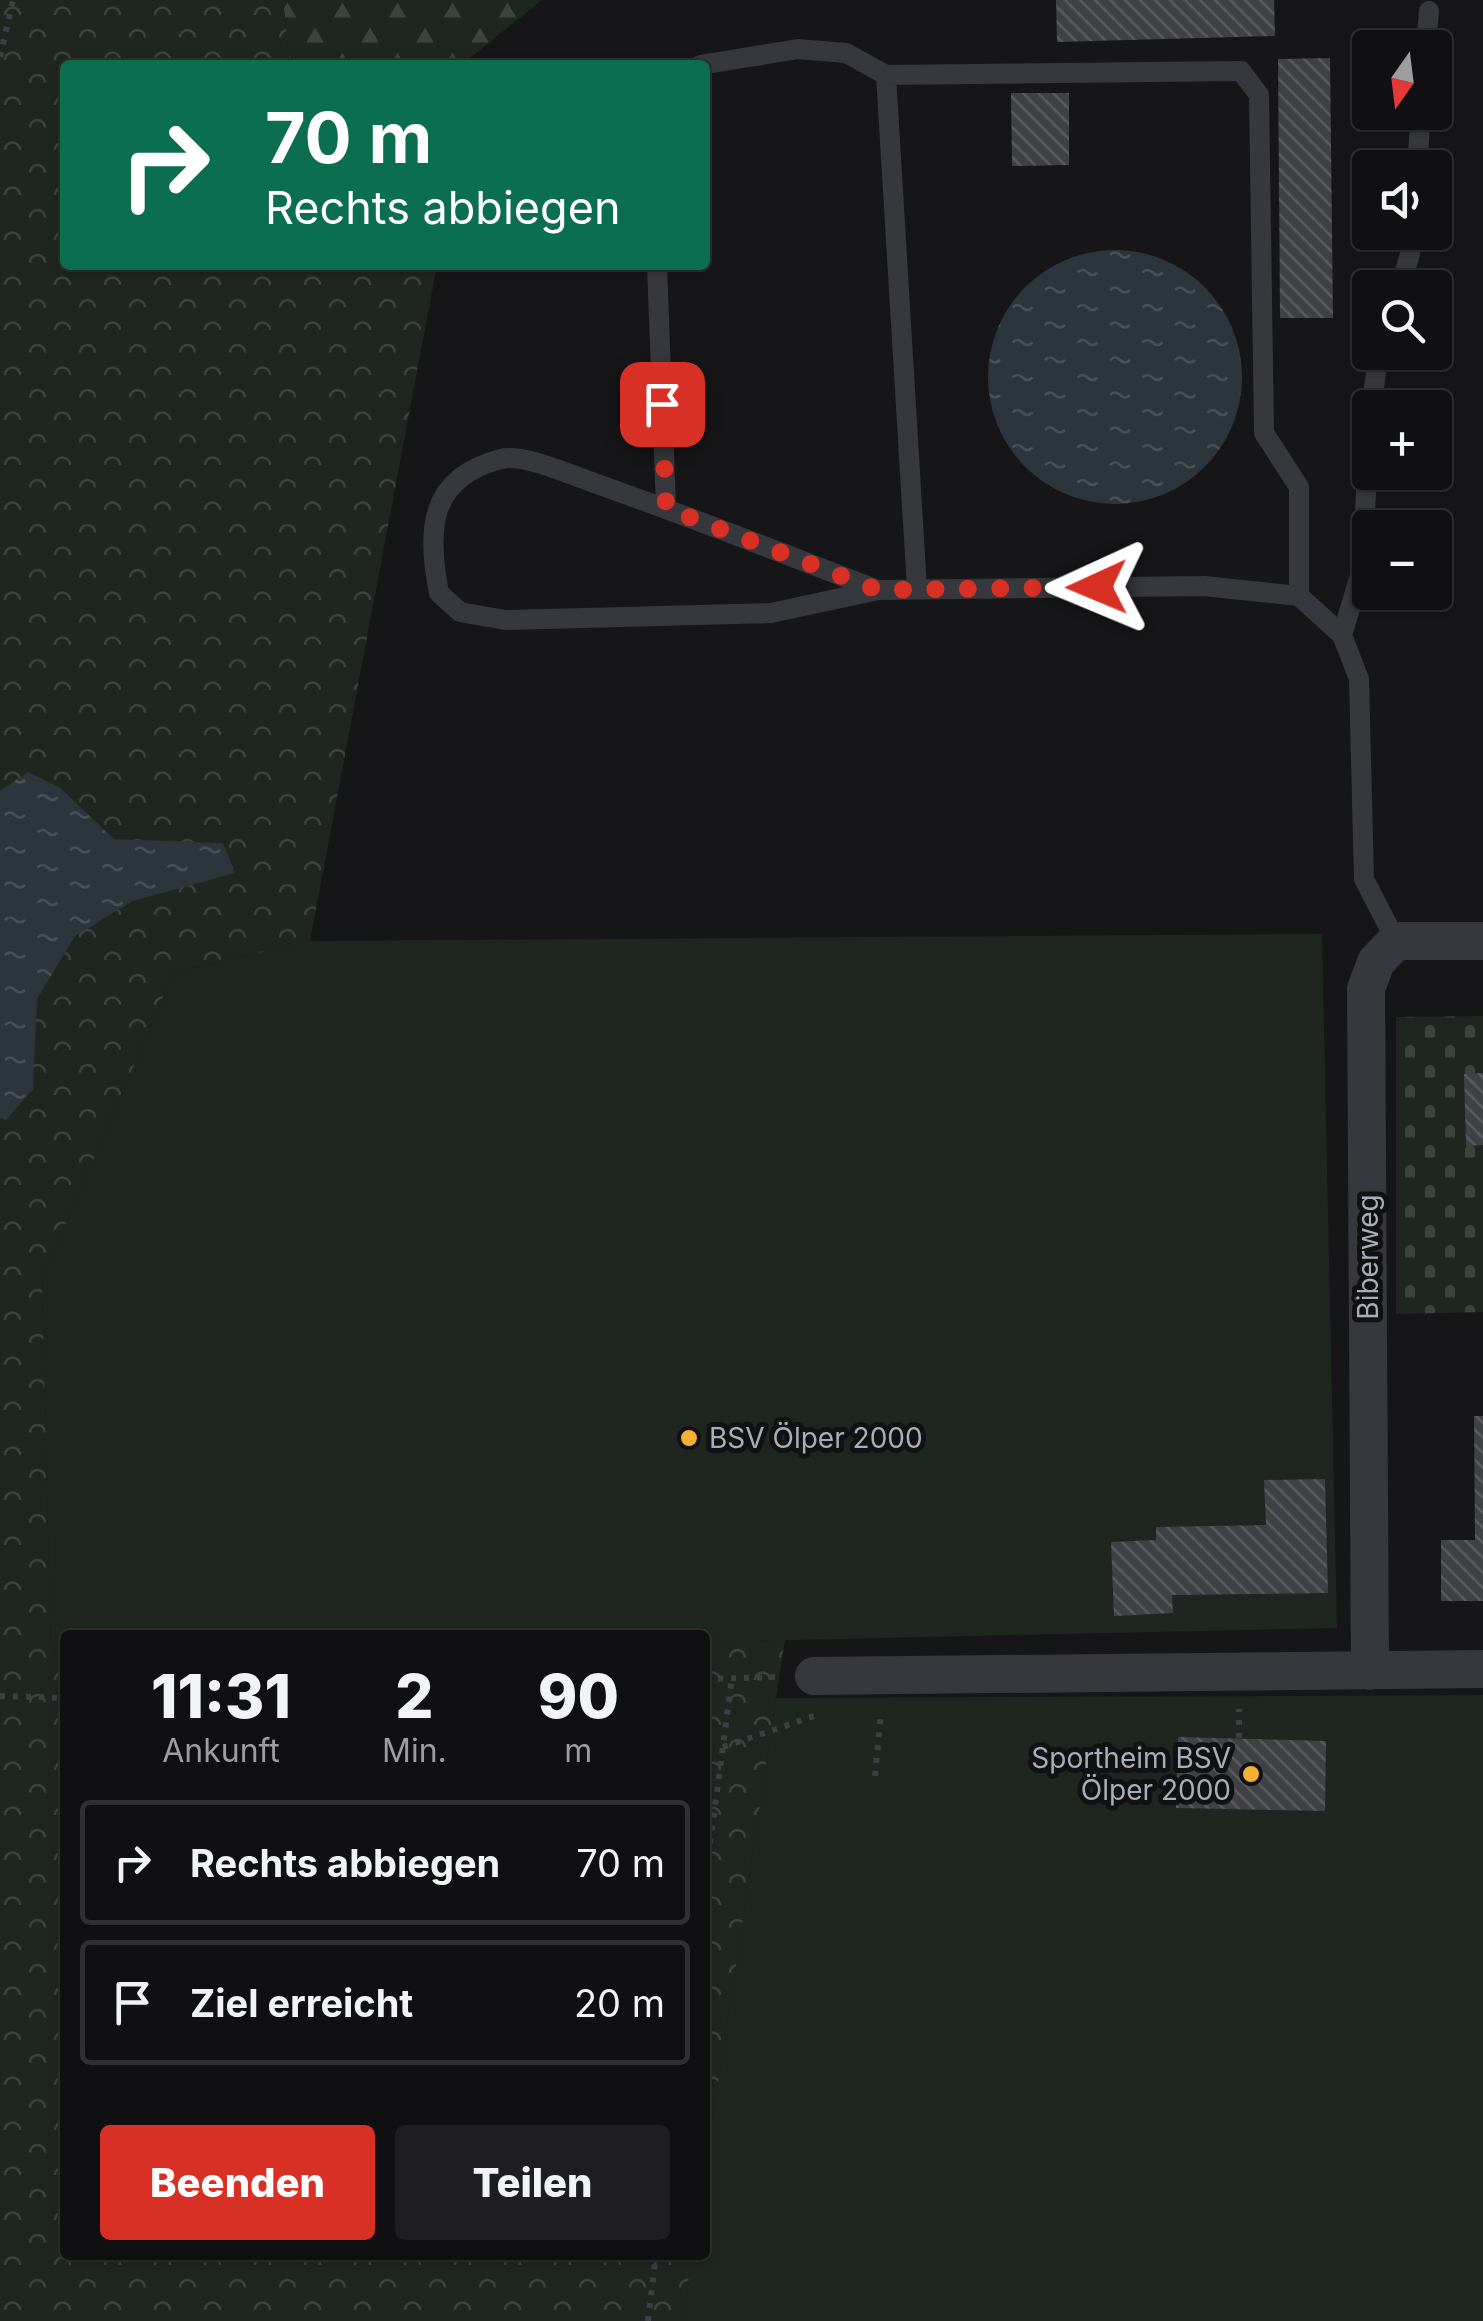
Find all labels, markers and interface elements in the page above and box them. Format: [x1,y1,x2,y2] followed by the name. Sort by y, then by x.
[1352,30,1452,130] north arrow
[1352,30,1452,610] map controls
[265,95,432,180] text: 70 m
[100,100,230,230] icon: right
[1352,150,1452,250] button: sound
[265,180,620,235] text: Rechts abbiegen
[1352,270,1452,370] button: search
[620,362,705,447] pin
[635,377,690,432] icon: arrive
[1352,390,1452,490] button: +
[1352,510,1452,610] button: −
[1045,535,1149,639] position arrow
[1351,1194,1385,1320] street label: Biberweg
[709,1421,923,1455] place label: BSV Ölper 2000
[678,1427,700,1449] marker: BSV Ölper 2000
[151,1660,291,1732] text: 11:31
[395,1660,434,1732] text: 2
[538,1660,619,1732] text: 90
[162,1731,280,1770] text: Ankunft
[382,1731,447,1770] text: Min.
[564,1731,592,1770] text: m
[1031,1741,1231,1807] place label: Sportheim BSV Ölper 2000
[1240,1763,1262,1785] marker: Sportheim BSV Ölper 2000
[105,1835,160,1890] icon: right
[190,1840,500,1886] text: Rechts abbiegen
[576,1840,665,1886] text: 70 m
[105,1975,160,2030] icon: arrive
[190,1980,413,2026] text: Ziel erreicht
[574,1980,665,2026] text: 20 m
[100,2125,375,2240] button: Beenden
[395,2125,670,2240] button: Teilen

